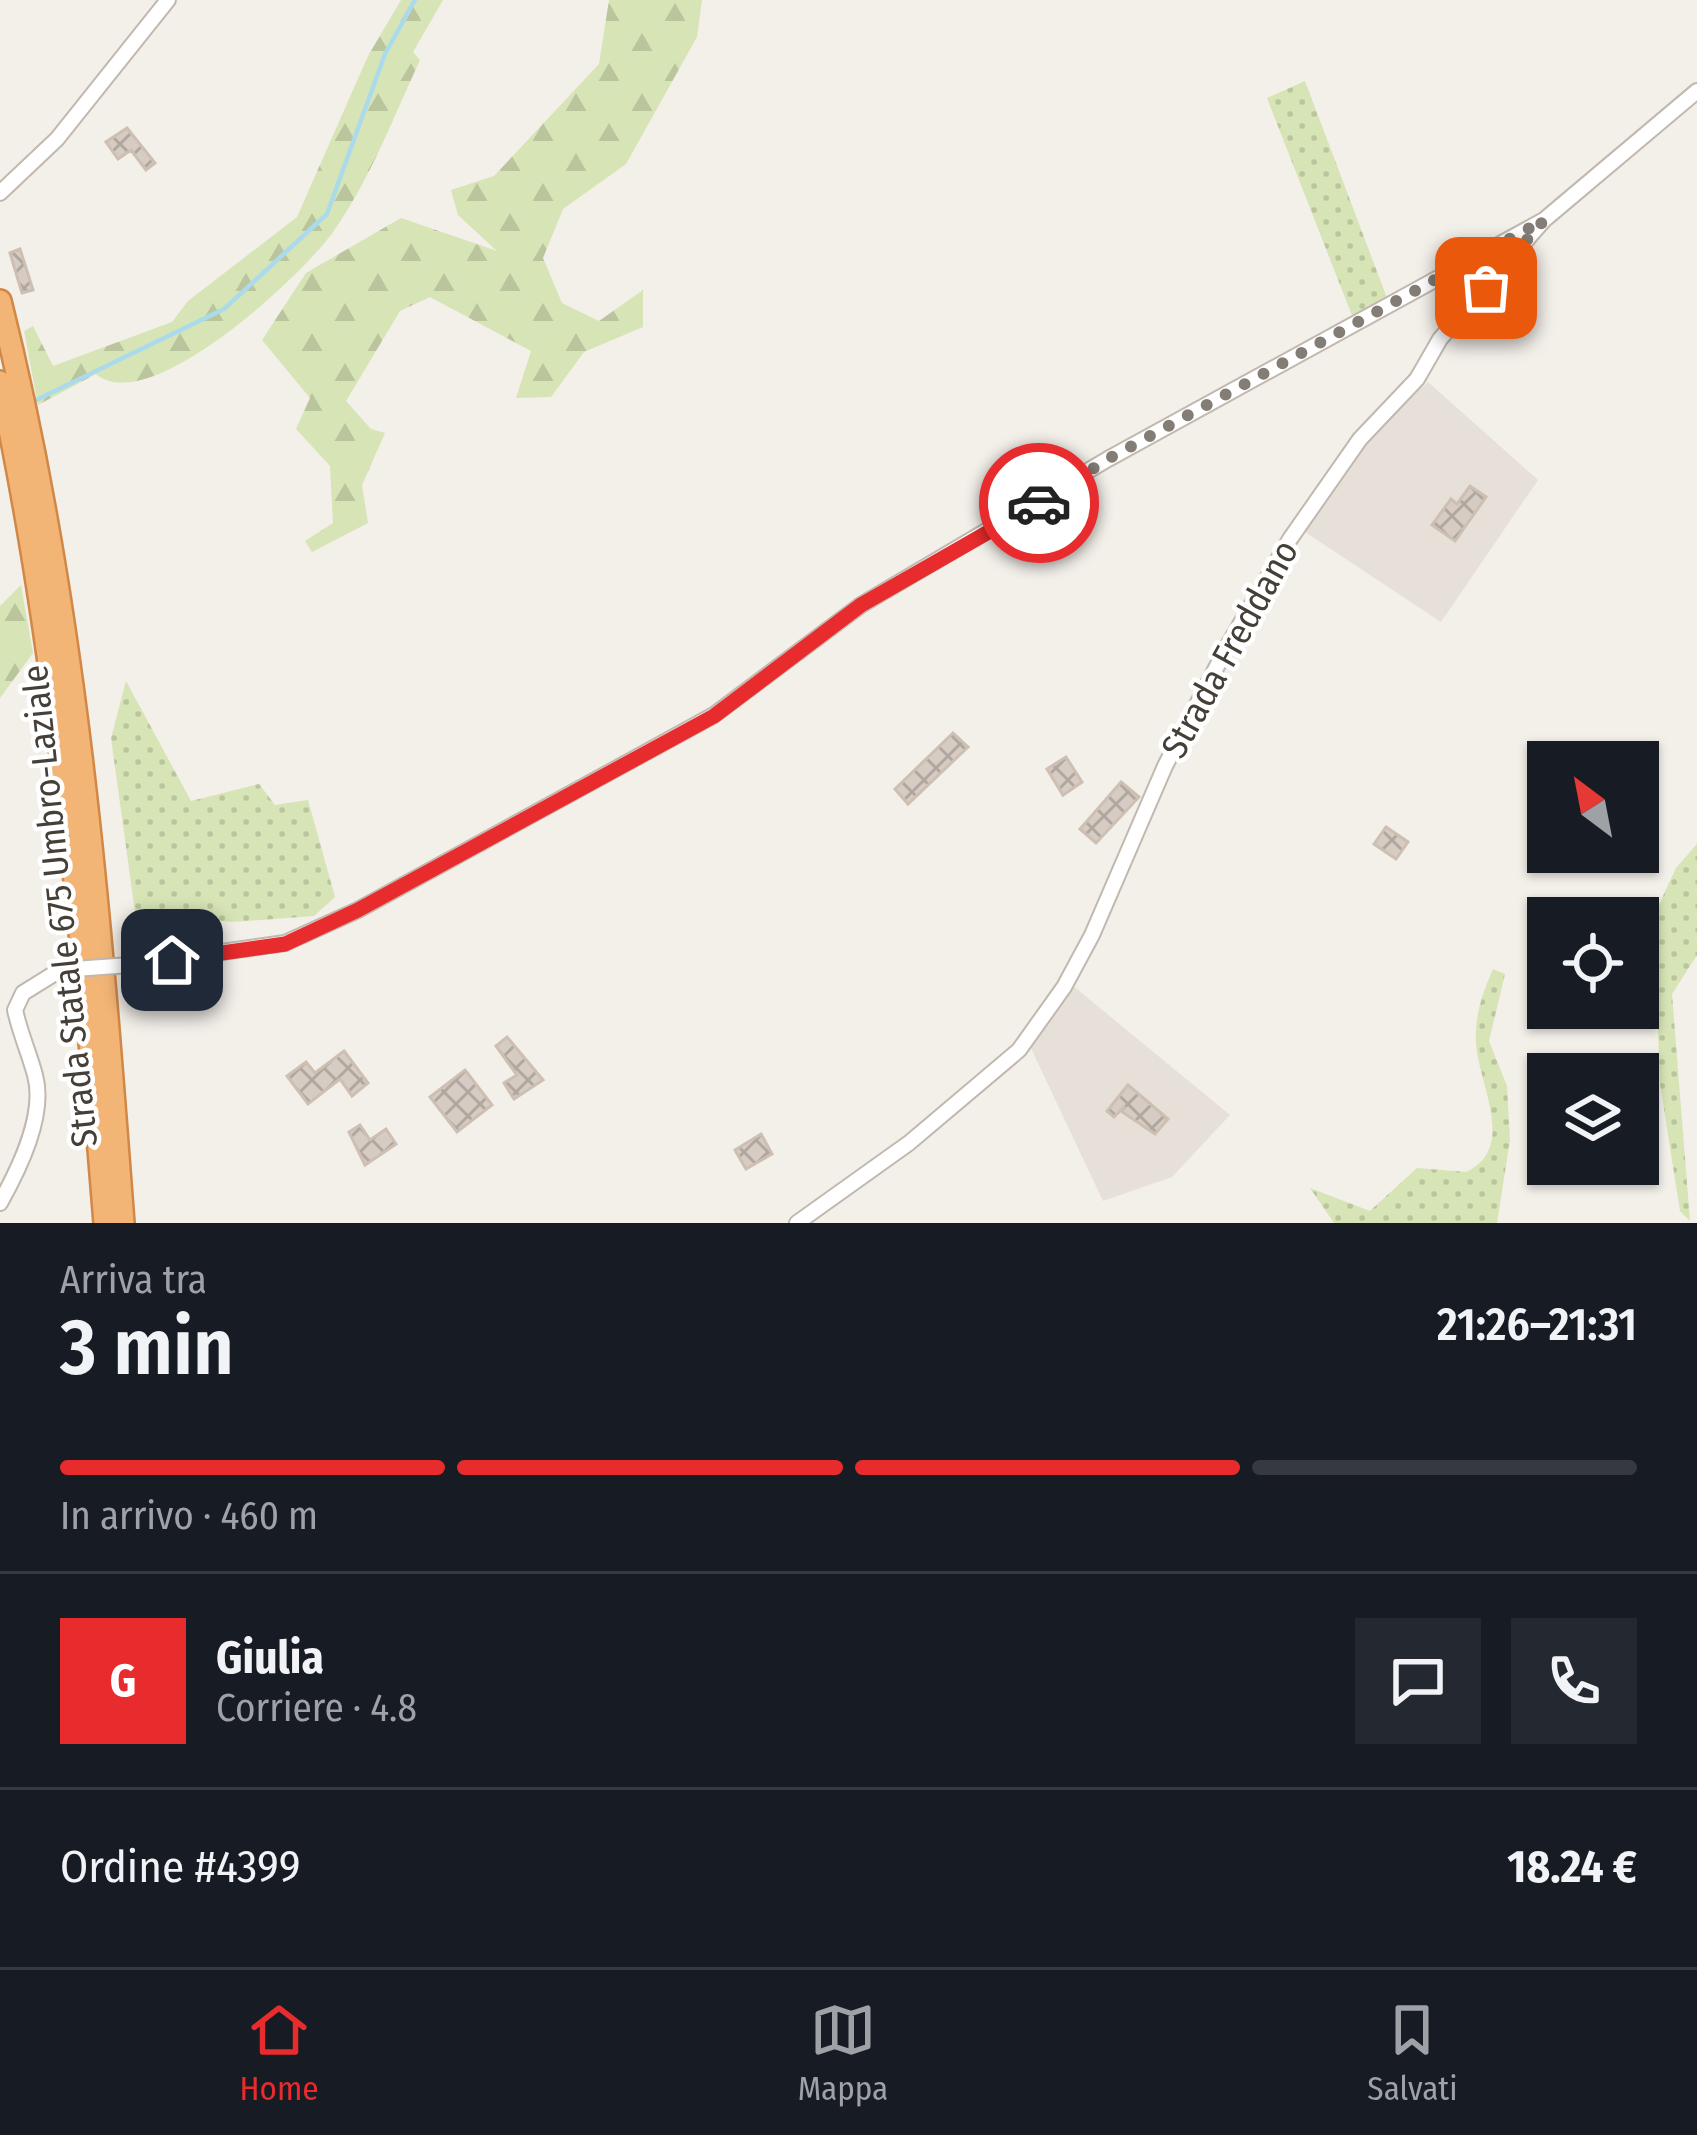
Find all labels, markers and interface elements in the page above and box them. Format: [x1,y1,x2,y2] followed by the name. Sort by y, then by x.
[1435,237,1537,339] pin
[1453,255,1519,321] icon: bag
[979,443,1099,563] courier
[1006,470,1072,536] icon: car
[1152,532,1308,766] street label: Strada Freddano
[13,663,107,1149] street label: Strada Statale 675 Umbro-Laziale
[1527,741,1659,873] north arrow
[1527,741,1659,1185] map controls
[1527,897,1659,1029] button: locate
[121,909,223,1011] pin
[139,927,205,993] icon: home
[1527,1053,1659,1185] button: layers
[60,1257,207,1303] text: Arriva tra
[1437,1298,1637,1352] text: 21:26–21:31
[60,1301,234,1395] text: 3 min
[60,1493,318,1539] text: In arrivo · 460 m
[1355,1618,1481,1744] button: chat
[1511,1618,1637,1744] button: phone
[216,1631,324,1685] text: Giulia
[110,1654,136,1708] text: G
[216,1685,417,1731] text: Corriere · 4.8
[60,1840,301,1894] text: Ordine #4399
[1507,1840,1637,1894] text: 18.24 €
[240,1997,319,2109] tab: Home
[798,1997,888,2109] tab: Mappa
[1367,1997,1457,2109] tab: Salvati

